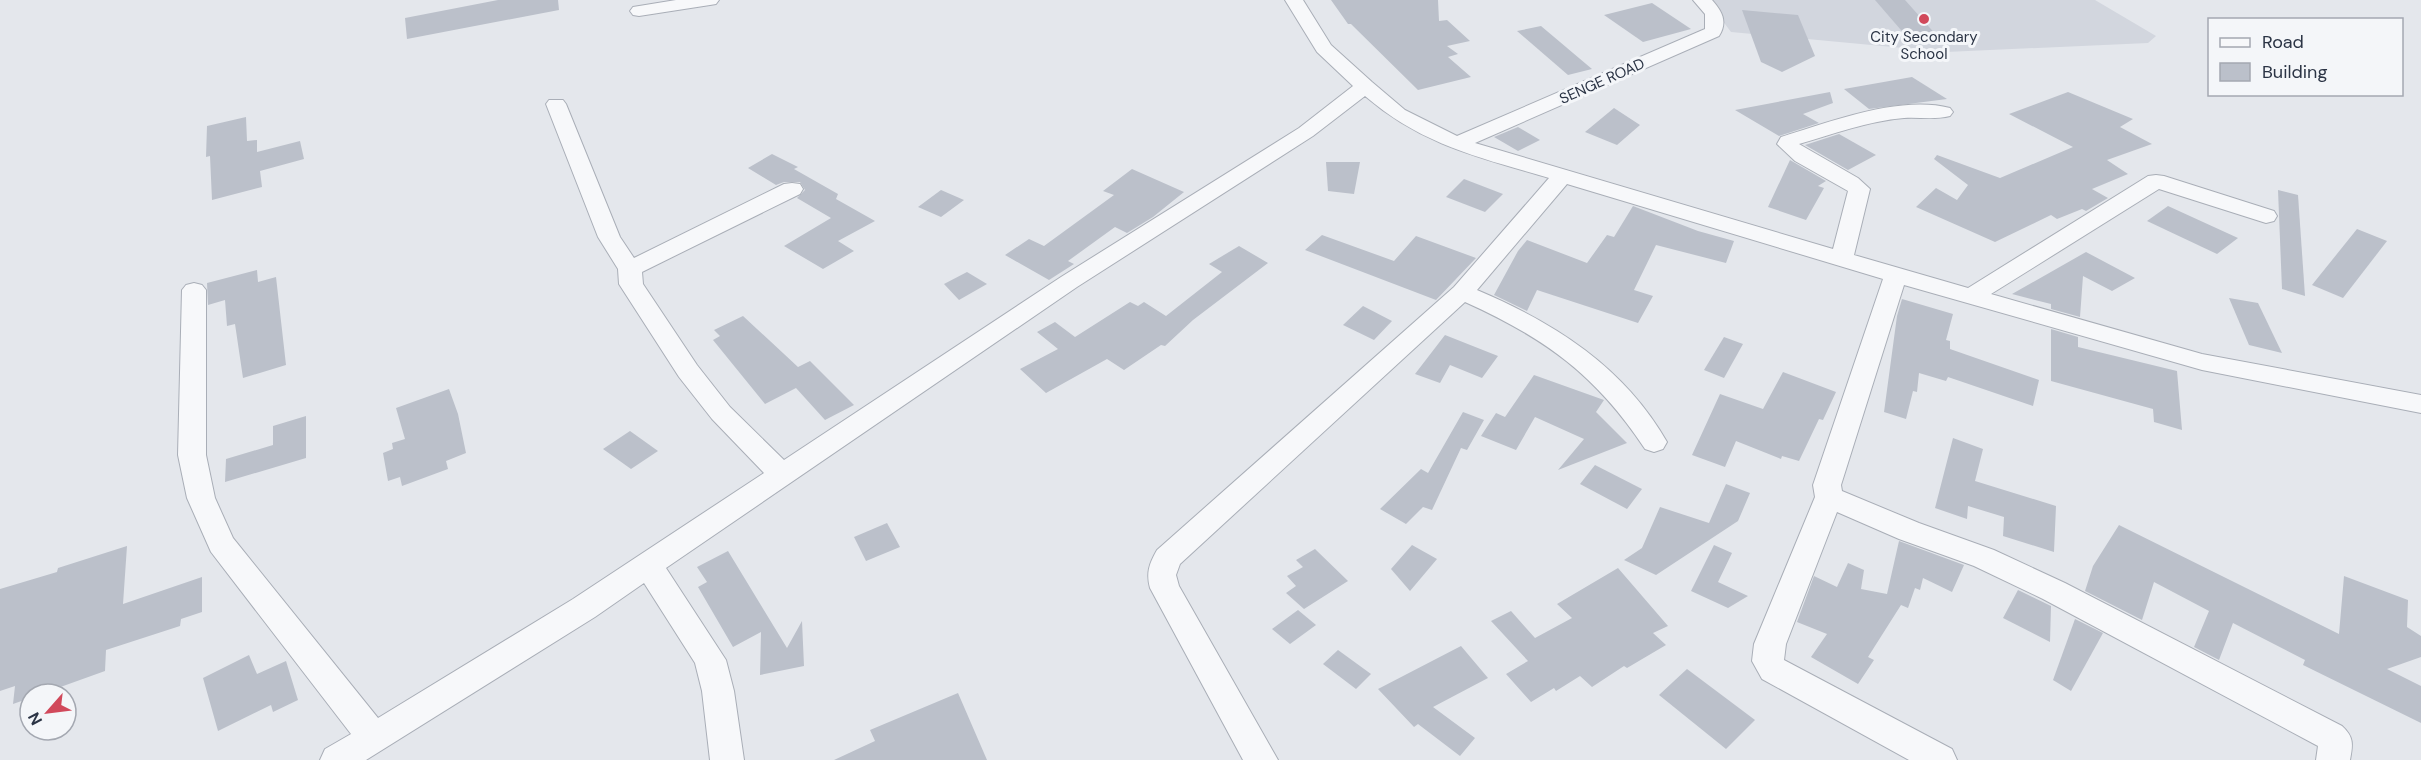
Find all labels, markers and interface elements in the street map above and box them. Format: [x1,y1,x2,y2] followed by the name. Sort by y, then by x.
[1917,12,1931,26] marker: City Secondary School
[2208,18,2403,96] legend
[1870,27,1978,64] place label: City Secondary School
[2262,30,2304,54] text: Road
[1556,53,1648,109] street label: SENGE ROAD
[2262,60,2327,84] text: Building
[18,682,78,742] north arrow
[23,709,47,729] text: N

